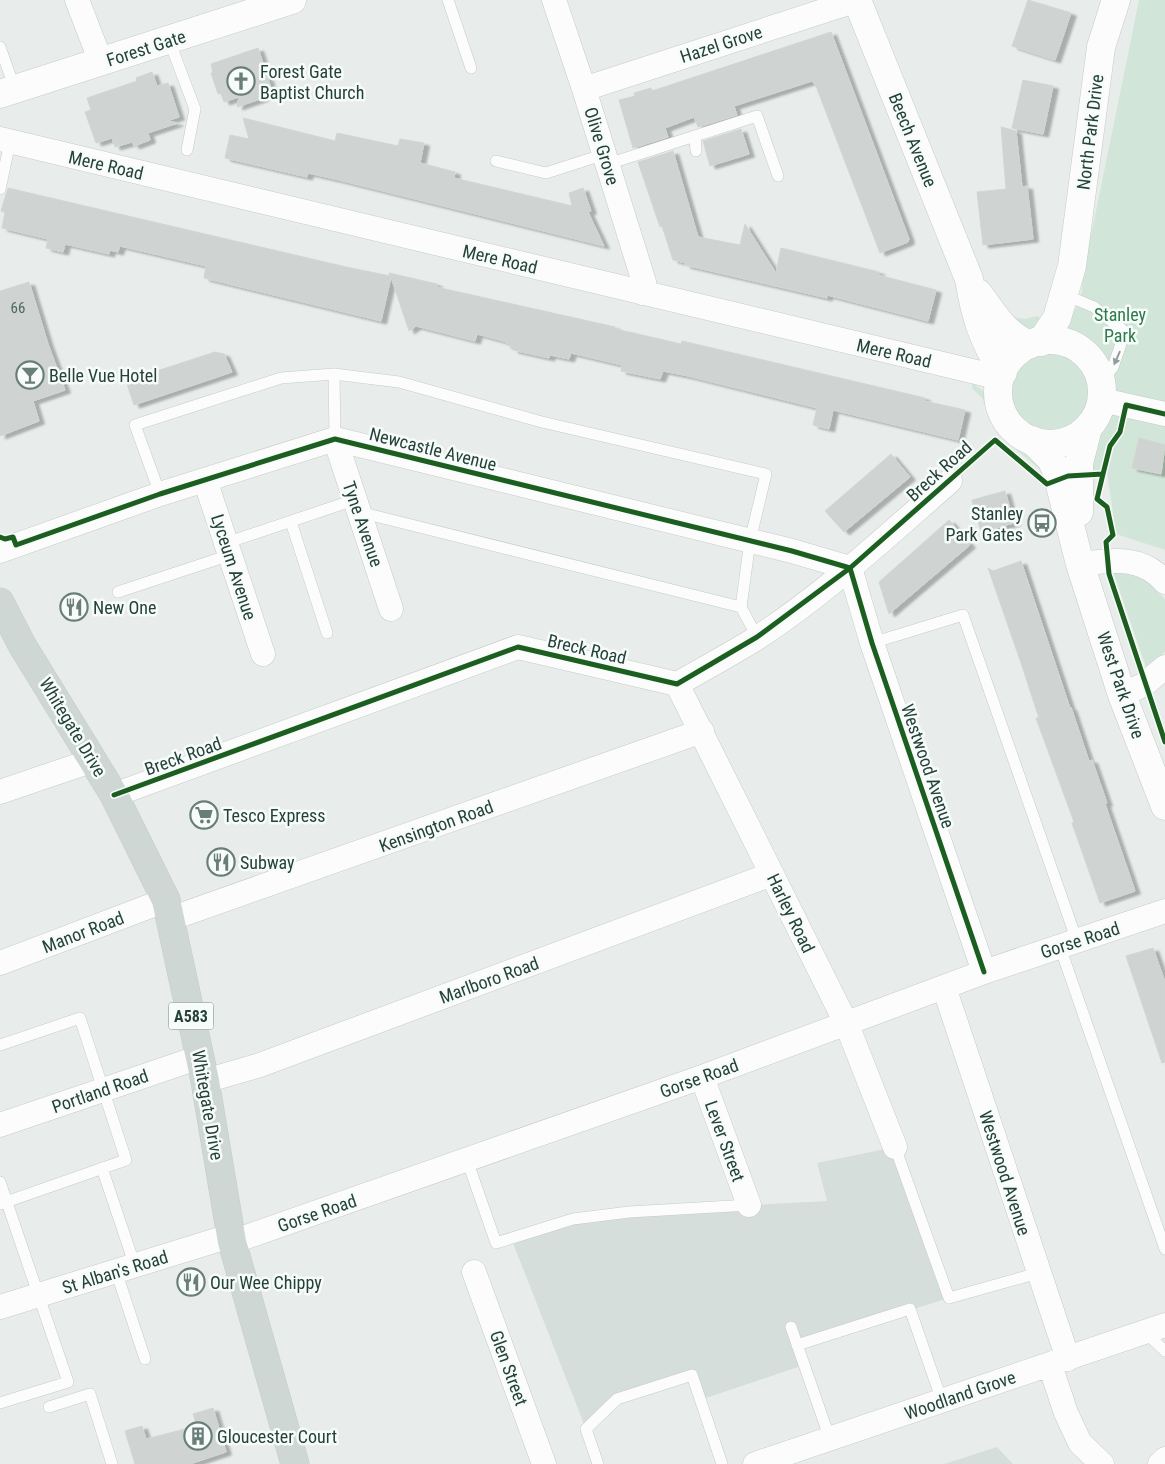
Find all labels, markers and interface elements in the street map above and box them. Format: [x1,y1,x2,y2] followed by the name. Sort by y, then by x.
[677,21,765,67] street label: Hazel Grove
[104,25,188,71] street label: Forest Gate
[260,61,364,103] place label: Forest Gate Baptist Church
[226,66,256,96] church icon: Forest Gate Baptist Church
[1072,73,1108,191] street label: North Park Drive
[885,90,941,190] street label: Beech Avenue
[580,105,624,187] street label: Olive Grove
[67,146,145,184] street label: Mere Road
[461,240,539,278] street label: Mere Road
[11,299,25,317] house number: 66
[1094,304,1146,346] park label: Stanley Park
[855,334,933,372] street label: Mere Road
[1112,351,1120,365] one-way arrow
[15,360,45,390] bar icon: Belle Vue Hotel
[49,365,157,386] place label: Belle Vue Hotel
[367,423,499,475] street label: Newcastle Avenue
[902,436,976,506] street label: Breck Road
[339,478,387,570] street label: Tyne Avenue
[946,503,1024,545] place label: Stanley Park Gates
[1027,508,1057,538] bus stop icon: Stanley Park Gates
[207,512,261,622] street label: Lyceum Avenue
[59,592,89,622] restaurant icon: New One
[93,597,156,618] place label: New One
[1093,629,1149,741] street label: West Park Drive
[546,630,628,668] street label: Breck Road
[35,674,111,780] street label: Whitegate Drive
[897,701,959,831] street label: Westwood Avenue
[142,732,224,780] street label: Breck Road
[376,796,496,856] street label: Kensington Road
[189,800,219,830] supermarket icon: Tesco Express
[223,805,326,826] place label: Tesco Express
[206,847,236,877] restaurant icon: Subway
[240,852,295,873] place label: Subway
[763,870,819,956] street label: Harley Road
[39,907,127,957] street label: Manor Road
[1038,917,1122,963] street label: Gorse Road
[436,952,542,1008] street label: Marlboro Road
[168,1002,214,1030] road number: A583
[188,1048,228,1162] street label: Whitegate Drive
[657,1054,741,1102] street label: Gorse Road
[49,1065,151,1117] street label: Portland Road
[701,1098,749,1184] street label: Lever Street
[975,1108,1035,1238] street label: Westwood Avenue
[275,1190,359,1236] street label: Gorse Road
[60,1246,170,1298] street label: St Alban's Road
[176,1267,206,1297] restaurant icon: Our Wee Chippy
[210,1272,322,1293] place label: Our Wee Chippy
[486,1328,532,1408] street label: Glen Street
[902,1366,1018,1424] street label: Woodland Grove
[183,1421,213,1451] building icon: Gloucester Court
[217,1426,337,1447] place label: Gloucester Court

